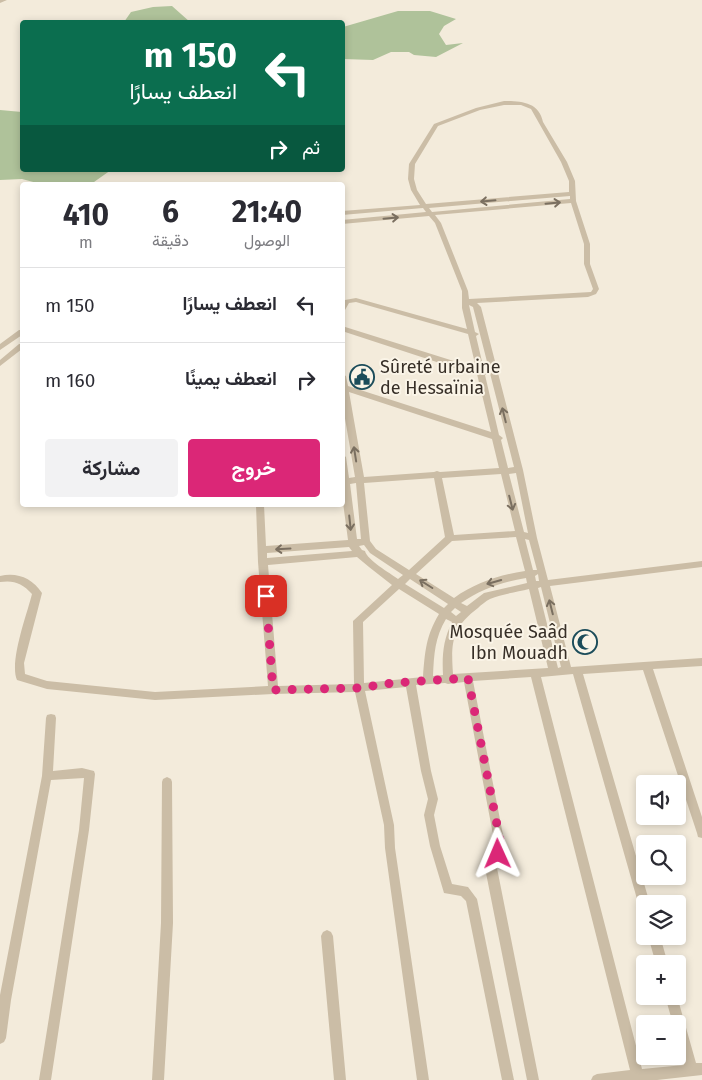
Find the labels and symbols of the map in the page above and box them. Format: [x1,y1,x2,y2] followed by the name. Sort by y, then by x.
[481,196,497,206] one-way arrow
[545,198,561,208] one-way arrow
[383,213,399,223] one-way arrow
[380,356,500,399] place label: Sûreté urbaine de Hessaïnia
[349,364,375,390] public building icon: Sûreté urbaine de Hessaïnia
[499,408,508,424] one-way arrow
[350,446,360,462] one-way arrow
[507,494,517,510] one-way arrow
[345,515,355,531] one-way arrow
[275,544,291,553] one-way arrow
[245,575,287,617] pin
[487,578,503,587] one-way arrow
[419,579,433,590] one-way arrow
[545,600,555,616] one-way arrow
[449,621,568,664] place label: Mosquée Saâd Ibn Mouadh
[572,629,598,655] mosque icon: Mosquée Saâd Ibn Mouadh
[471,827,523,879] position arrow

